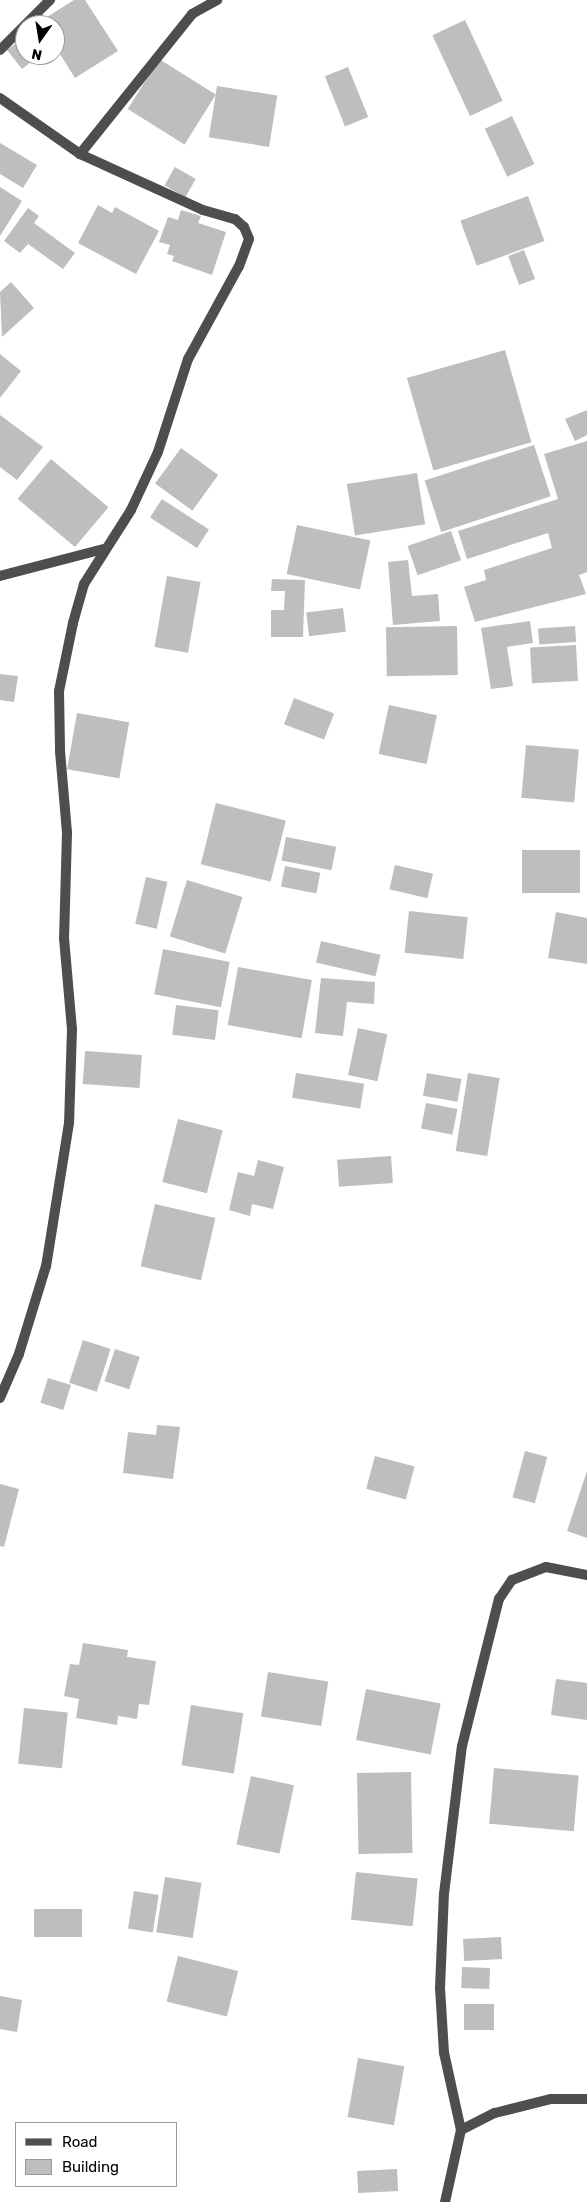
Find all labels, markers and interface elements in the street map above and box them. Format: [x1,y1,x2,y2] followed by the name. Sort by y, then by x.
[15,15,65,65] north arrow
[30,45,44,64] text: N
[15,2122,178,2187] legend
[62,2133,98,2151] text: Road
[62,2158,119,2176] text: Building

